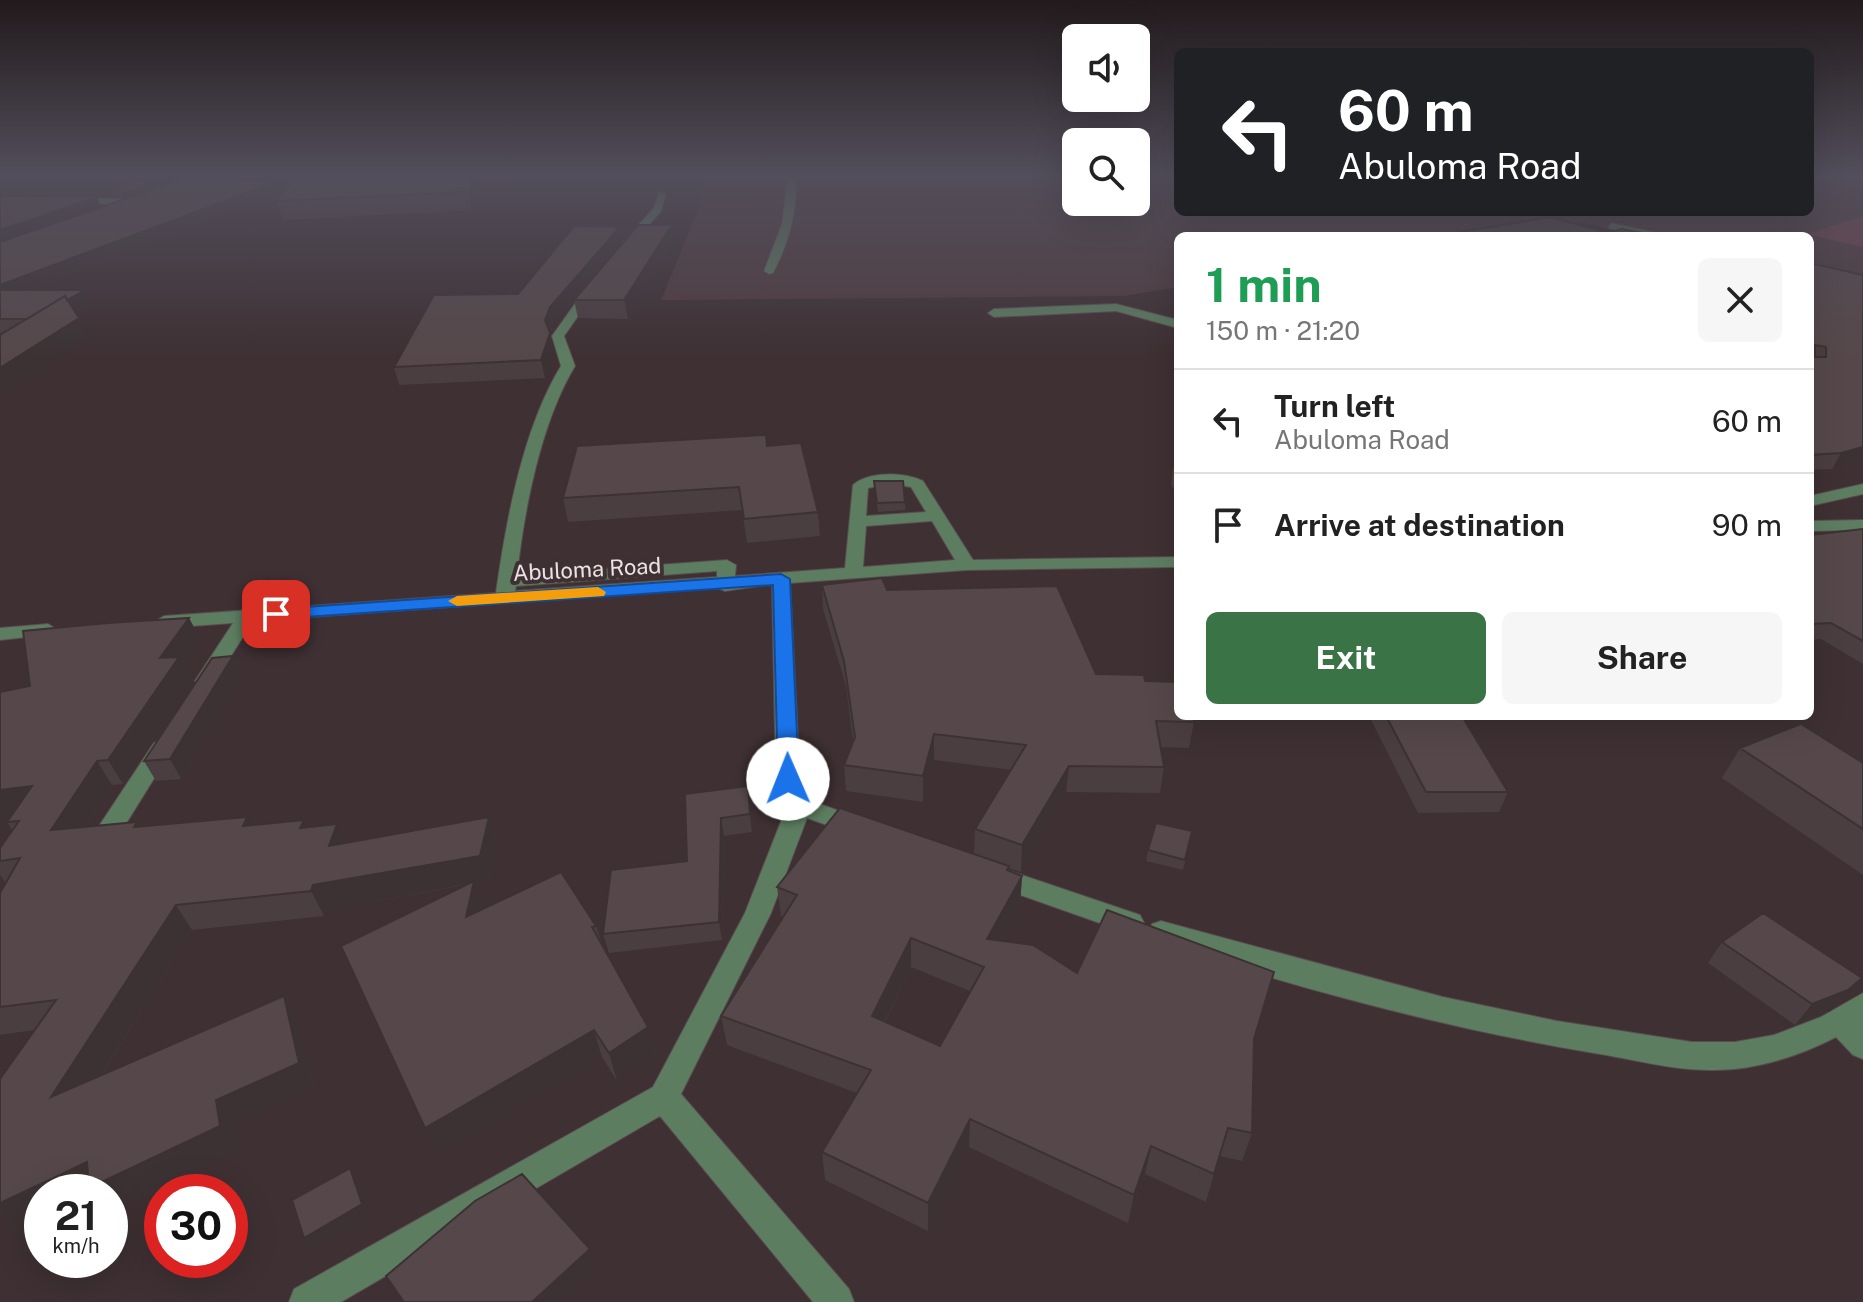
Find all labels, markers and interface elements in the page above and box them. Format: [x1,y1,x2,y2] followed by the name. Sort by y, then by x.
[1062,24,1150,216] map controls
[1062,24,1150,112] button: sound
[1338,78,1474,144] text: 60 m
[1206,80,1310,184] icon: left
[1062,128,1150,216] button: search
[1338,145,1581,187] text: Abuloma Road
[1206,256,1322,313] text: 1 min
[1698,258,1782,342] button: close
[1206,315,1360,346] text: 150 m · 21:20
[1274,388,1395,424] text: Turn left
[1206,399,1250,443] icon: left
[1712,403,1782,439] text: 60 m
[1274,424,1450,455] text: Abuloma Road
[1206,503,1250,547] icon: arrive
[1274,507,1565,543] text: Arrive at destination
[1712,507,1782,543] text: 90 m
[512,552,662,586] street label: Abuloma Road
[242,580,310,648] pin
[254,592,298,636] icon: arrive
[1206,612,1486,704] button: Exit
[1502,612,1782,704] button: Share
[746,737,830,821] position arrow
[144,1174,248,1278] speed limit sign: 30
[55,1192,97,1239] text: 21
[52,1234,100,1258] text: km/h

